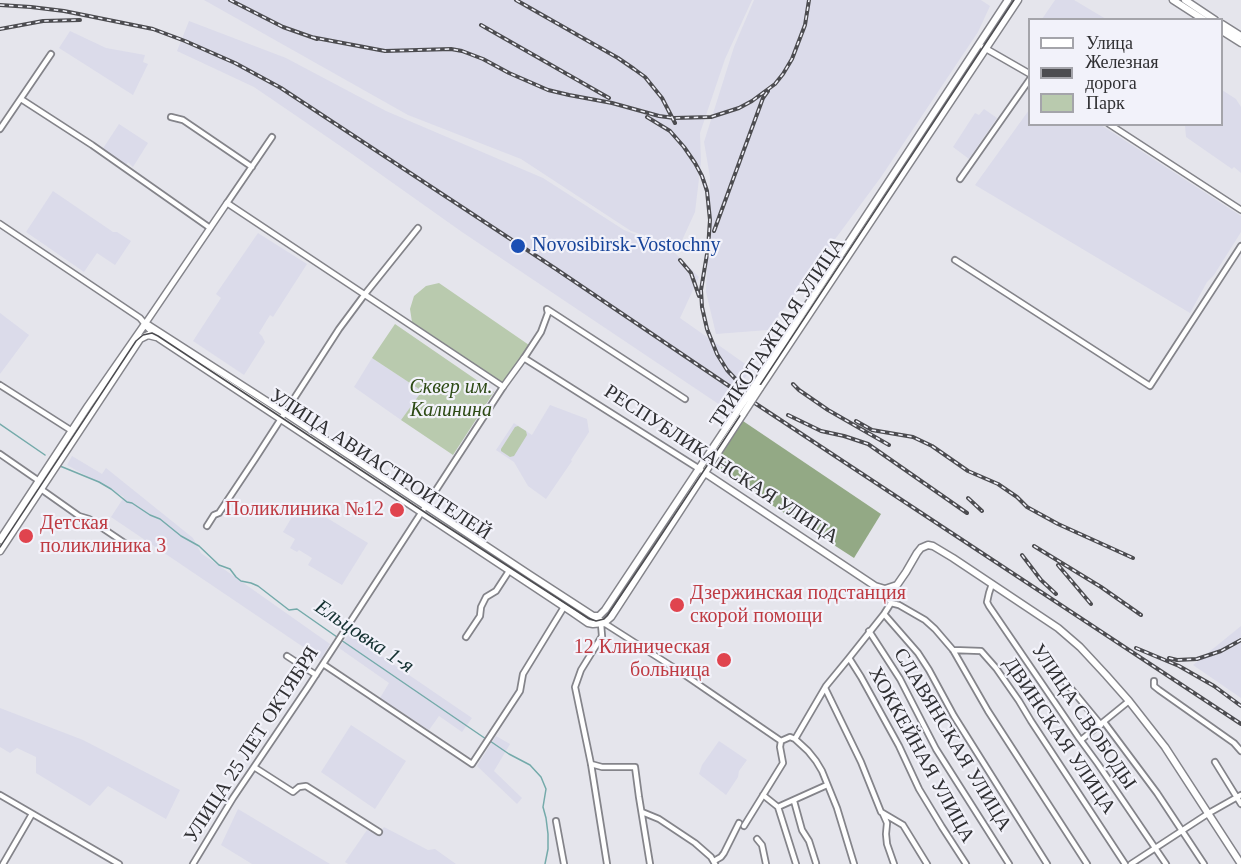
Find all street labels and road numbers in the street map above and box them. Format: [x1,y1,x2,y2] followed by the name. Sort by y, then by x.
[705,233,851,433] street label: ТРИКОТАЖНАЯ УЛИЦА
[599,380,843,550] street label: РЕСПУБЛИКАНСКАЯ УЛИЦА
[265,384,495,546] street label: УЛИЦА АВИАСТРОИТЕЛЕЙ
[1025,639,1141,795] street label: УЛИЦА СВОБОДЫ
[180,642,324,848] street label: УЛИЦА 25 ЛЕТ ОКТЯБРЯ
[888,644,1016,836] street label: СЛАВЯНСКАЯ УЛИЦА
[998,653,1120,819] street label: ДВИНСКАЯ УЛИЦА
[863,663,979,847] street label: ХОККЕЙНАЯ УЛИЦА

